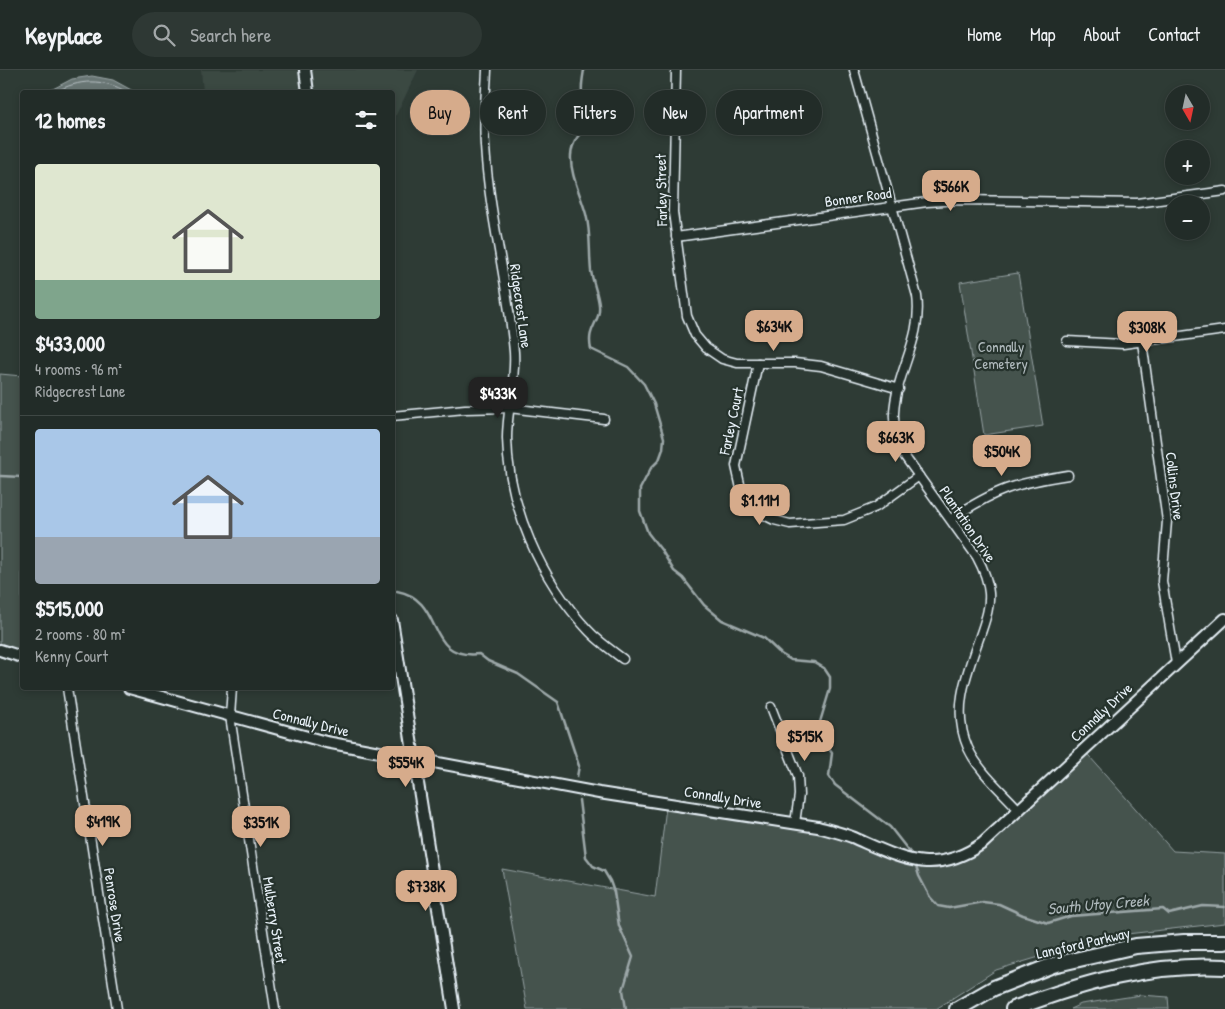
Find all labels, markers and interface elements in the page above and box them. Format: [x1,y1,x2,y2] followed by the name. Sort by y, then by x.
[132,12,482,57] search box
[25,19,102,51] text: Keyplace
[150,21,178,49] icon: search
[190,22,271,48] text: Search here
[967,22,1002,47] text: Home
[1030,22,1055,47] text: Map
[1083,22,1120,47] text: About
[1148,22,1200,47] text: Contact
[1165,85,1210,130] north arrow
[1165,85,1210,240] map controls
[410,90,470,135] chip: Buy
[480,90,546,135] chip: Rent
[556,90,634,135] chip: Filters
[644,90,706,135] chip: New
[716,90,822,135] chip: Apartment
[35,106,105,135] text: 12 homes
[352,106,380,134] icon: filters
[1165,140,1210,185] button: +
[650,153,672,227] street label: Farley Street
[916,170,986,212] pin: $566K
[933,175,969,197] text: $566K
[823,182,893,212] street label: Bonner Road
[1165,195,1210,240] button: −
[163,196,253,286] icon: home
[505,263,537,349] street label: Ridgecrest Lane
[739,310,809,352] pin: $634K
[1112,310,1182,353] pin: $308K
[756,315,792,337] text: $634K
[1128,316,1166,338] text: $308K
[35,329,105,358] text: $433,000
[974,336,1028,374] park label: Connally Cemetery
[35,358,122,380] text: 4 rooms · 96 m²
[463,376,533,419] pin: $433K
[35,380,125,402] text: Ridgecrest Lane
[480,382,516,404] text: $433K
[713,385,749,458] street label: Farley Court
[861,420,931,463] pin: $663K
[878,426,914,448] text: $663K
[967,434,1037,477] pin: $504K
[984,440,1020,462] text: $504K
[1160,451,1190,521] street label: Collins Drive
[163,462,253,552] icon: home
[935,482,1001,566] street label: Plantation Drive
[719,484,801,526] pin: $1.11M
[741,489,779,511] text: $1.11M
[35,594,104,623] text: $515,000
[35,623,125,645] text: 2 rooms · 80 m²
[35,645,108,667] text: Kenny Court
[1065,678,1137,746] street label: Connally Drive
[271,702,352,742] street label: Connally Drive
[770,720,840,762] pin: $515K
[787,725,823,747] text: $515K
[371,746,441,788] pin: $554K
[388,751,424,773] text: $554K
[683,781,763,813] street label: Connally Drive
[68,804,138,847] pin: $419K
[226,806,296,848] pin: $351K
[86,810,120,832] text: $419K
[243,811,279,833] text: $351K
[99,866,131,944] street label: Penrose Drive
[391,870,461,912] pin: $738K
[258,875,292,966] street label: Mulberry Street
[407,875,445,897] text: $738K
[1046,888,1151,919] water label: South Utoy Creek
[1034,922,1132,964] street label: Langford Parkway

